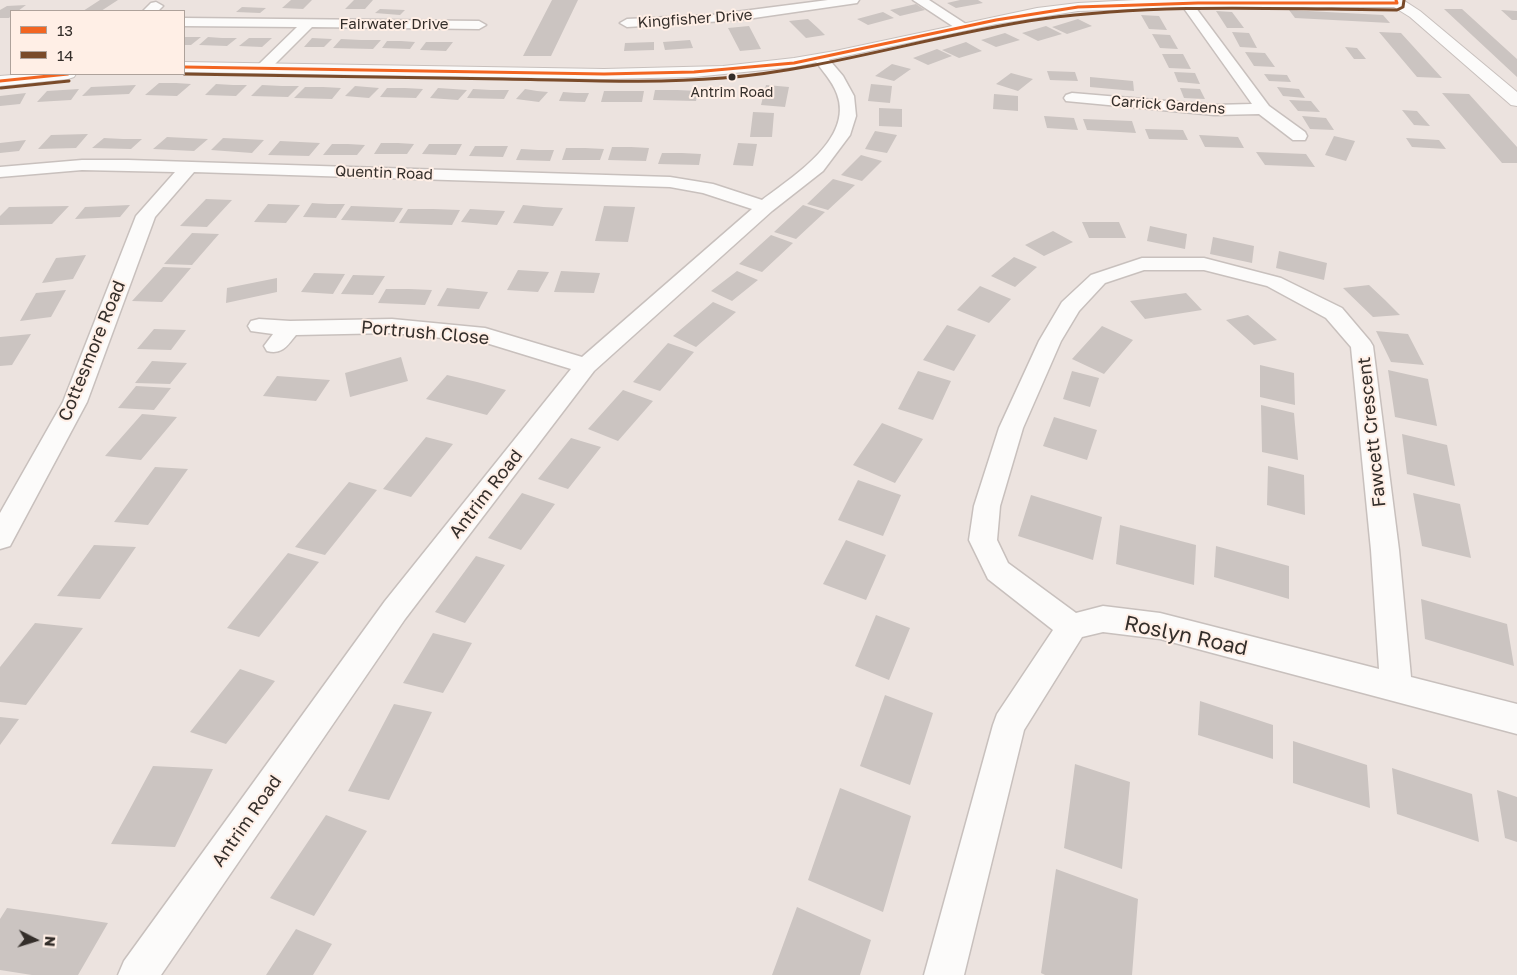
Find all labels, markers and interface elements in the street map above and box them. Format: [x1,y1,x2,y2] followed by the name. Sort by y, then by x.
[637,6,753,32] street label: Kingfisher Drive
[10,10,185,75] legend
[340,15,448,33] street label: Fairwater Drive
[57,21,73,39] text: 13
[57,46,73,64] text: 14
[727,72,737,82] marker: Antrim Road
[691,85,773,101] place label: Antrim Road
[1110,92,1226,118] street label: Carrick Gardens
[335,162,433,184] street label: Quentin Road
[54,277,130,425] street label: Cottesmore Road
[360,317,490,349] street label: Portrush Close
[1353,356,1391,508] street label: Fawcett Crescent
[445,445,527,543] street label: Antrim Road
[1122,611,1250,661] street label: Roslyn Road
[208,771,286,871] street label: Antrim Road
[10,915,60,965] north arrow
[42,935,59,947] text: N

